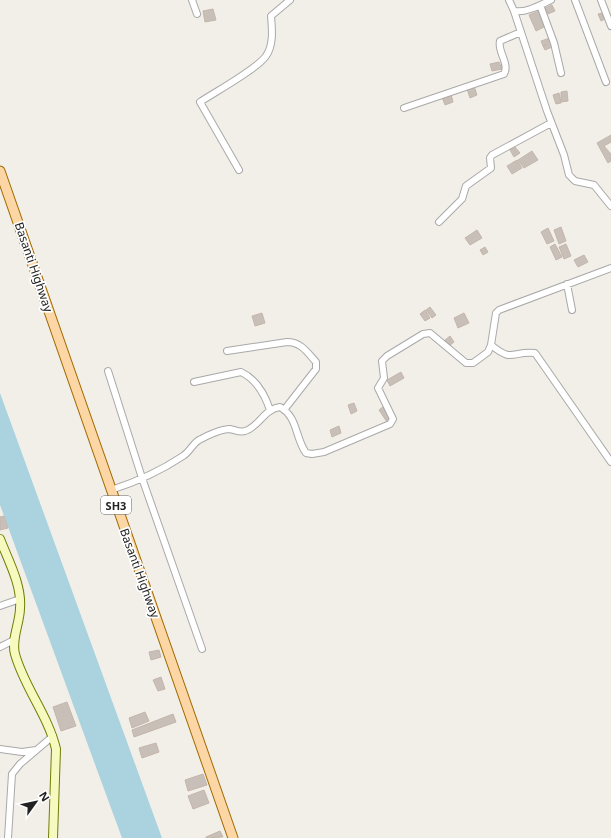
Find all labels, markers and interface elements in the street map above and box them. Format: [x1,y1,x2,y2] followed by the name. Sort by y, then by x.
[11,220,58,315] street label: Basanti Highway
[101,496,131,514] road number: SH3
[116,526,164,621] street label: Basanti Highway
[16,782,56,822] north arrow
[36,788,54,804] text: N

